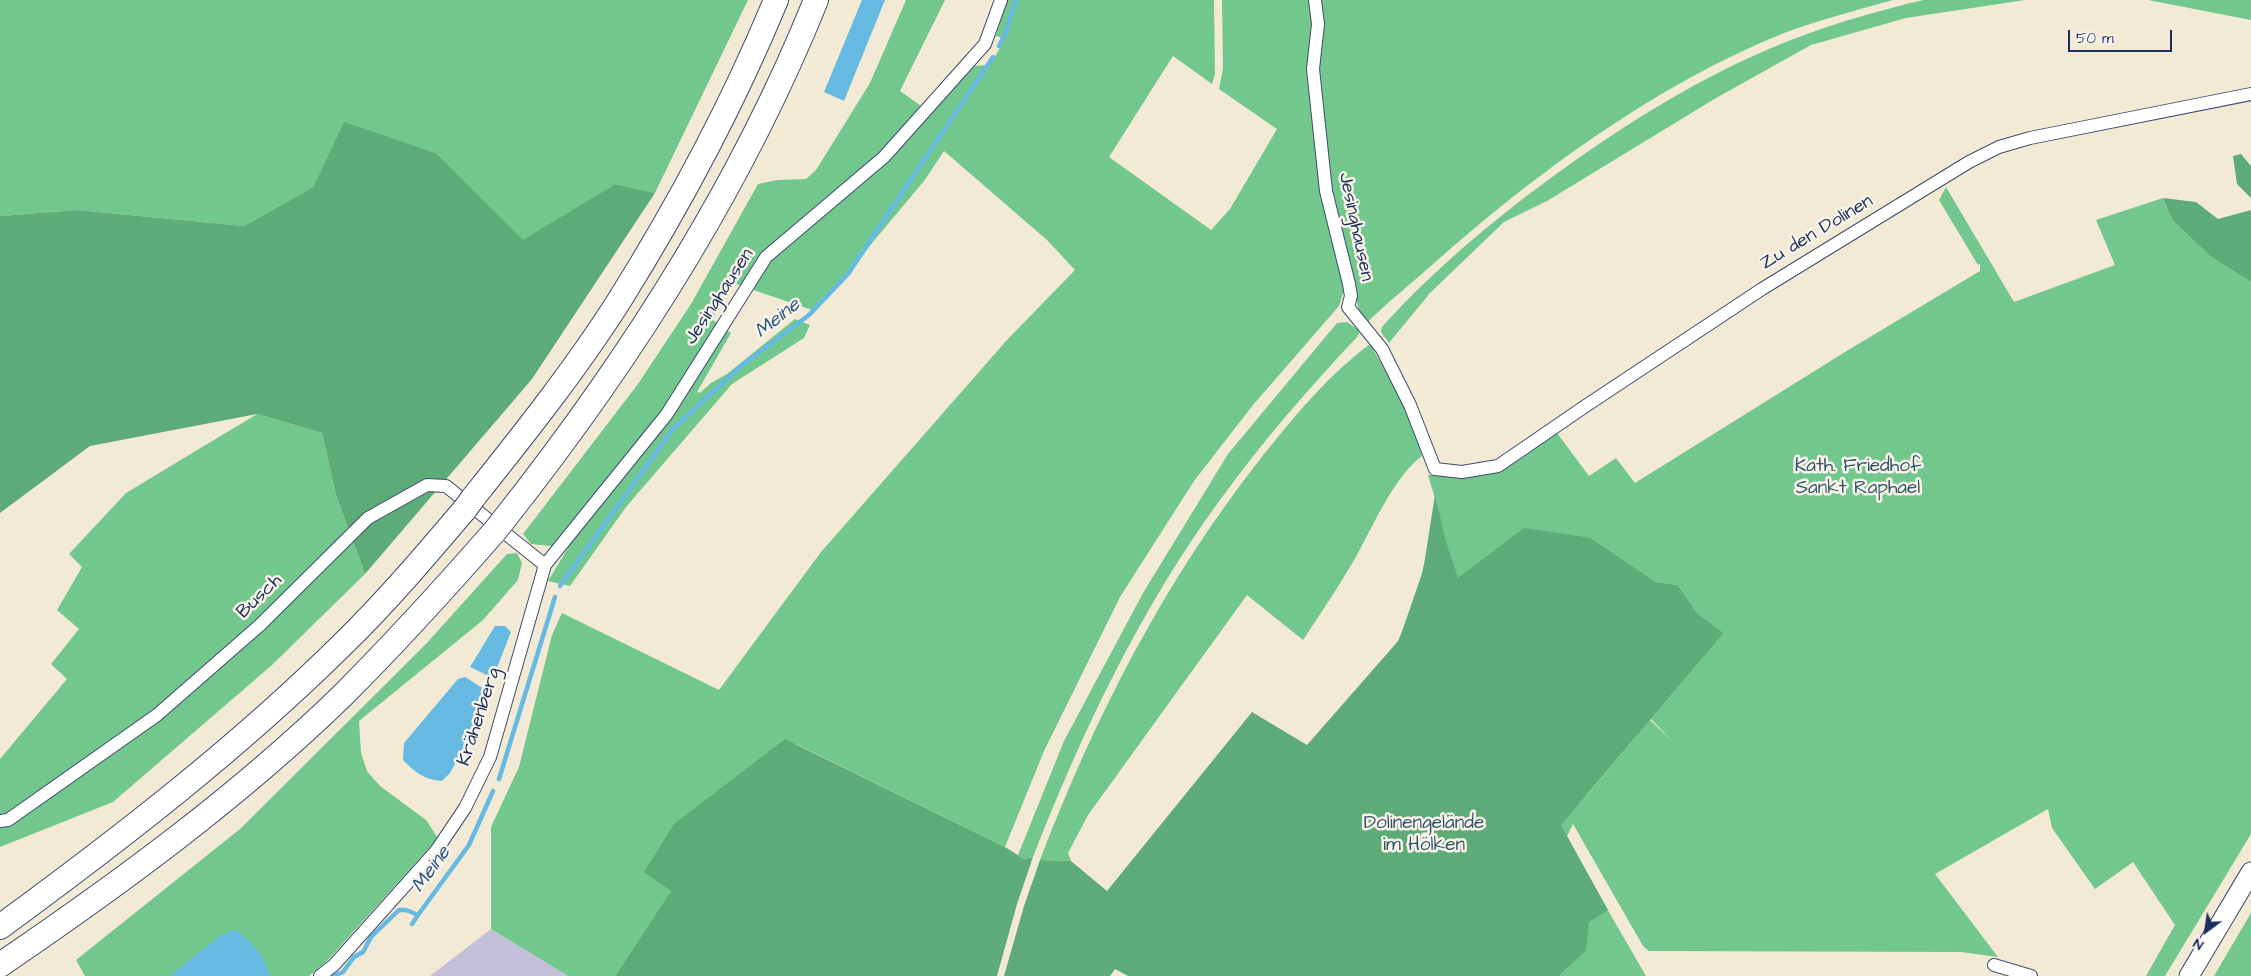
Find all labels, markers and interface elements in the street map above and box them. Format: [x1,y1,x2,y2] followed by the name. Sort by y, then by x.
[2071,20,2175,52] scale bar
[2076,28,2114,49] text: 50 m
[1332,171,1378,283] street label: Jesinghausen
[1757,190,1877,276] street label: Zu den Dolinen
[680,245,760,349] street label: Jesinghausen
[750,294,806,344] water label: Meine
[1795,456,1921,500] park label: Kath. Friedhof Sankt Raphael
[233,570,287,624] street label: Busch
[453,665,507,769] street label: Krähenberg
[1364,813,1484,857] park label: Dolinengelände im Hölken
[407,842,457,898] water label: Meine
[2181,906,2231,956] north arrow
[2189,933,2207,955] text: N

